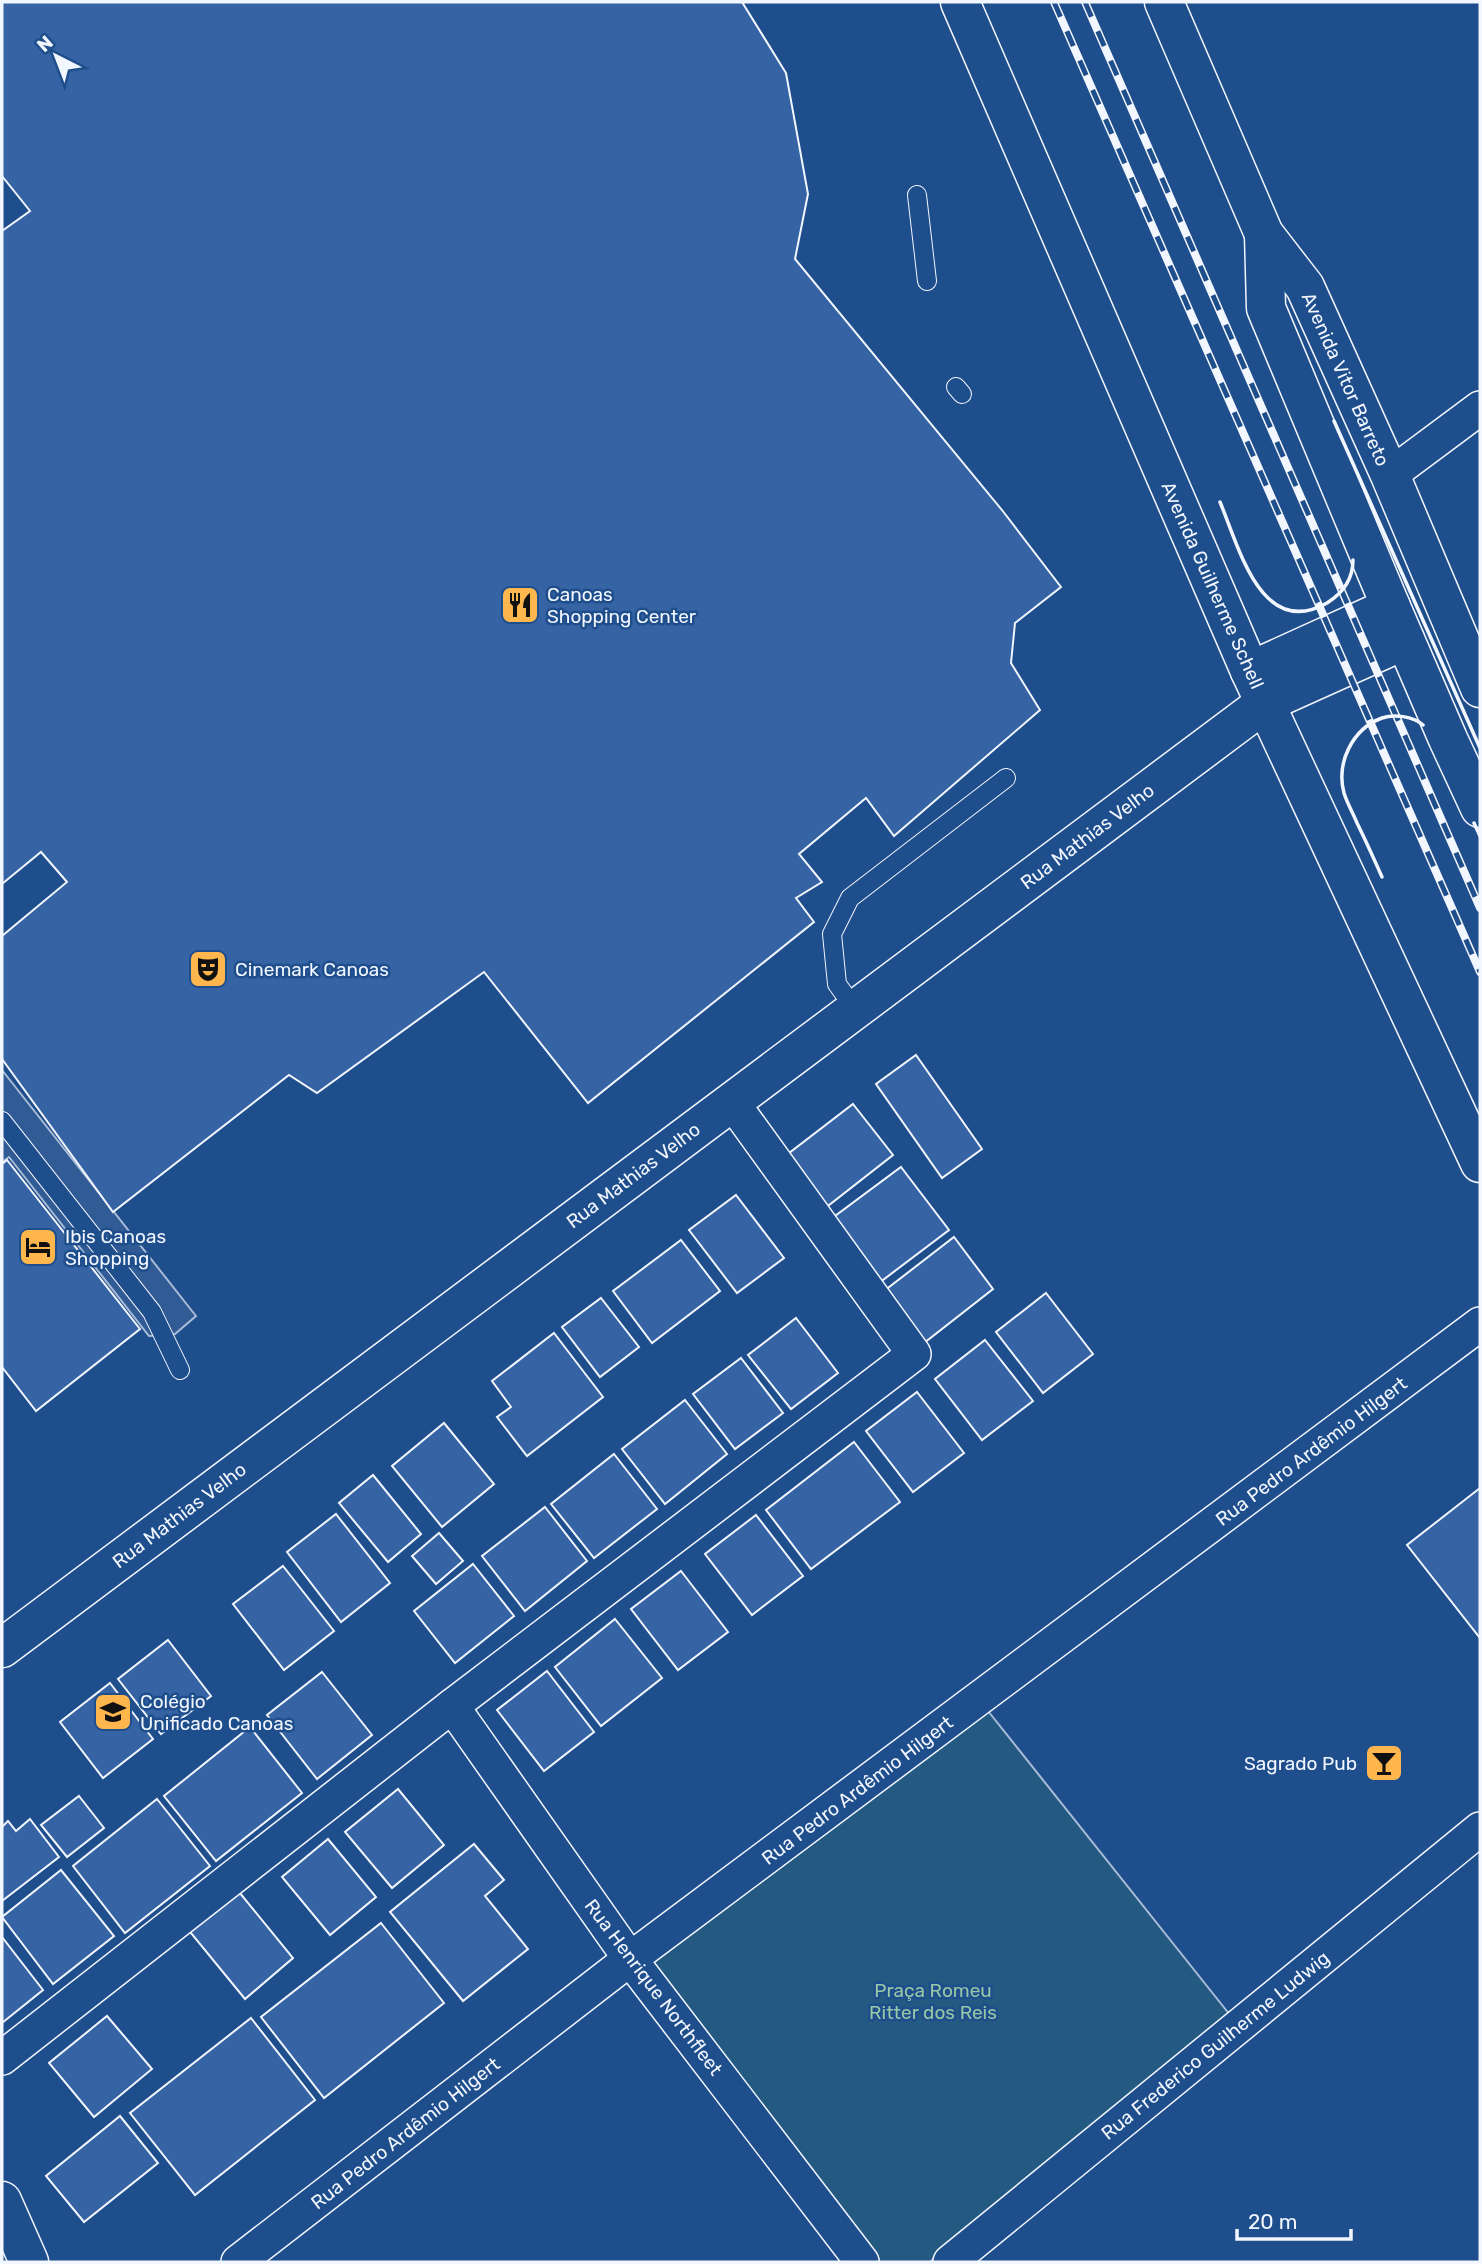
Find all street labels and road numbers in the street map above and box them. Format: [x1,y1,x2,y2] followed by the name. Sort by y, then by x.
[1297,289,1394,470] street label: Avenida Vitor Barreto
[1156,478,1269,692] street label: Avenida Guilherme Schell
[1016,779,1159,894] street label: Rua Mathias Velho
[562,1118,705,1233] street label: Rua Mathias Velho
[1211,1372,1412,1531] street label: Rua Pedro Ardêmio Hilgert
[108,1458,251,1573] street label: Rua Mathias Velho
[757,1711,958,1870] street label: Rua Pedro Ardêmio Hilgert
[580,1895,728,2080] street label: Rua Henrique Northfleet
[1097,1946,1334,2145] street label: Rua Frederico Guilherme Ludwig
[306,2052,505,2214] street label: Rua Pedro Ardêmio Hilgert

